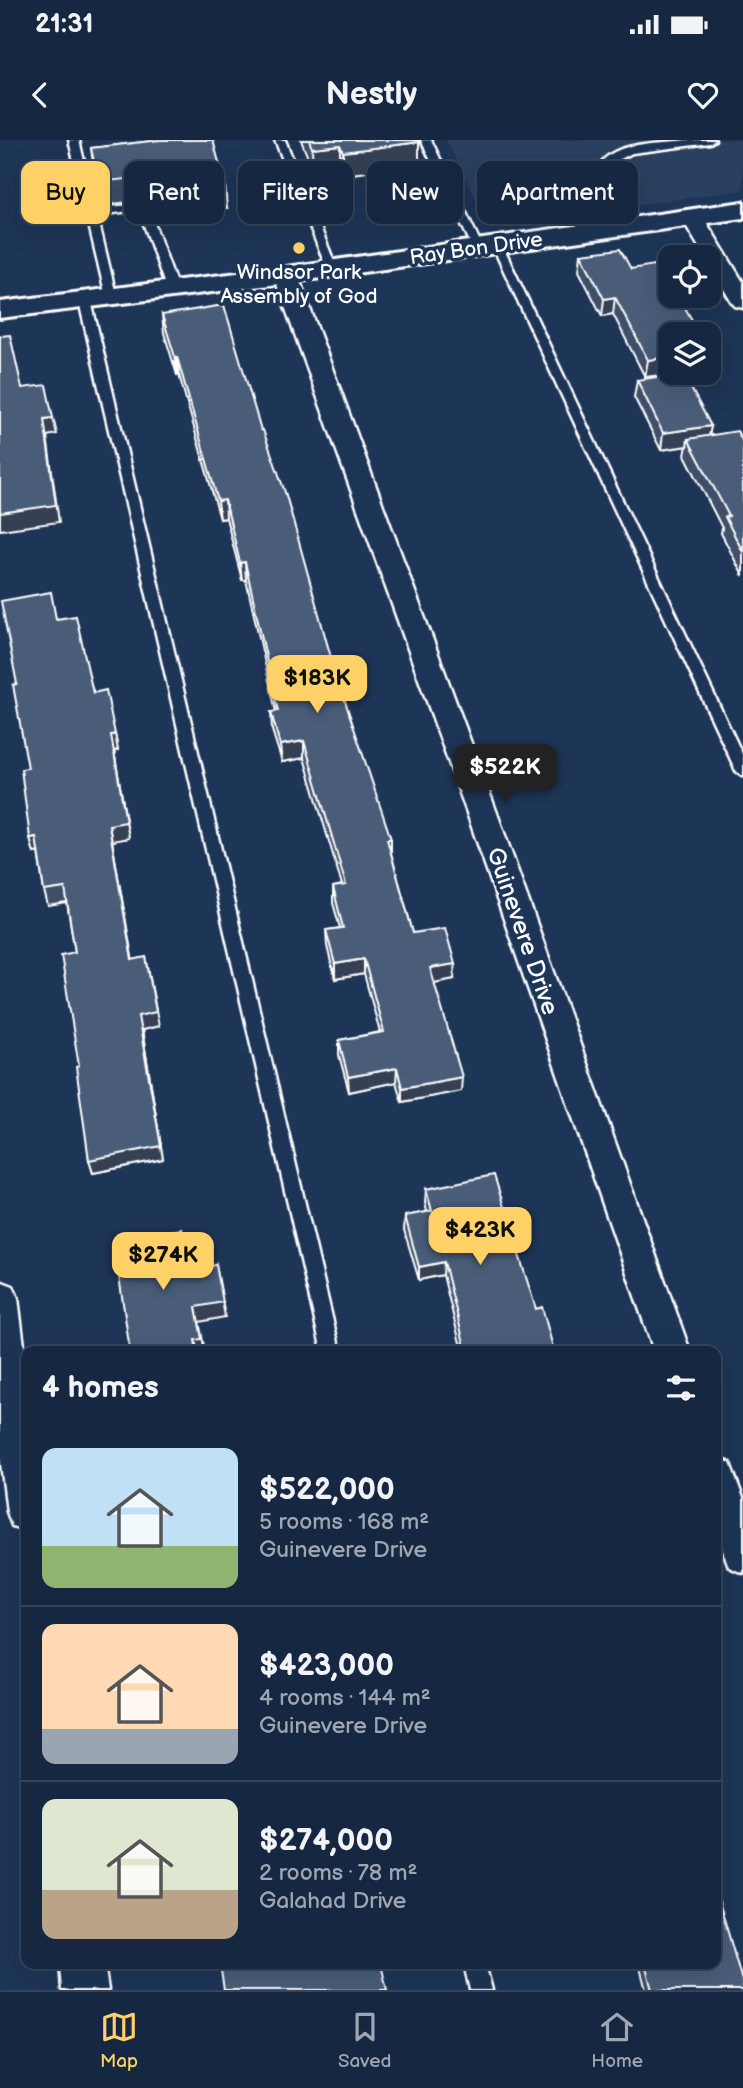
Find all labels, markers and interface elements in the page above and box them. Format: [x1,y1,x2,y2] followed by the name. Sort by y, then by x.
[35,9,93,40] text: 21:31
[326,75,417,114] text: Nestly
[21,76,59,114] icon: back
[684,76,722,114] icon: heart
[21,161,110,224] chip: Buy
[124,161,224,224] chip: Rent
[238,161,353,224] chip: Filters
[367,161,463,224] chip: New
[477,161,638,224] chip: Apartment
[408,227,544,270] street label: Ray Bon Drive
[291,240,307,256] marker: Windsor Park Assembly of God
[658,245,721,385] map controls
[658,245,721,308] button: locate
[221,260,377,309] place label: Windsor Park Assembly of God
[658,322,721,385] button: layers
[268,656,366,715] pin: $183K
[283,664,351,692] text: $183K
[456,744,554,804] pin: $522K
[469,753,541,781] text: $522K
[480,843,565,1019] street label: Guinevere Drive
[431,1208,529,1267] pin: $423K
[445,1216,515,1244] text: $423K
[114,1232,212,1292] pin: $274K
[128,1241,198,1269] text: $274K
[662,1369,700,1407] icon: filters
[42,1370,159,1406] text: 4 homes
[259,1472,395,1508] text: $522,000
[98,1476,182,1560] icon: home
[259,1508,429,1536] text: 5 rooms · 168 m²
[259,1536,427,1564] text: Guinevere Drive
[259,1648,394,1684] text: $423,000
[98,1652,182,1736] icon: home
[259,1684,431,1712] text: 4 rooms · 144 m²
[259,1712,427,1740] text: Guinevere Drive
[259,1823,393,1859] text: $274,000
[98,1827,182,1911] icon: home
[259,1859,417,1887] text: 2 rooms · 78 m²
[259,1887,406,1915] text: Galahad Drive
[100,2008,138,2073] tab: Map
[338,2008,391,2073] tab: Saved
[591,2008,643,2073] tab: Home

